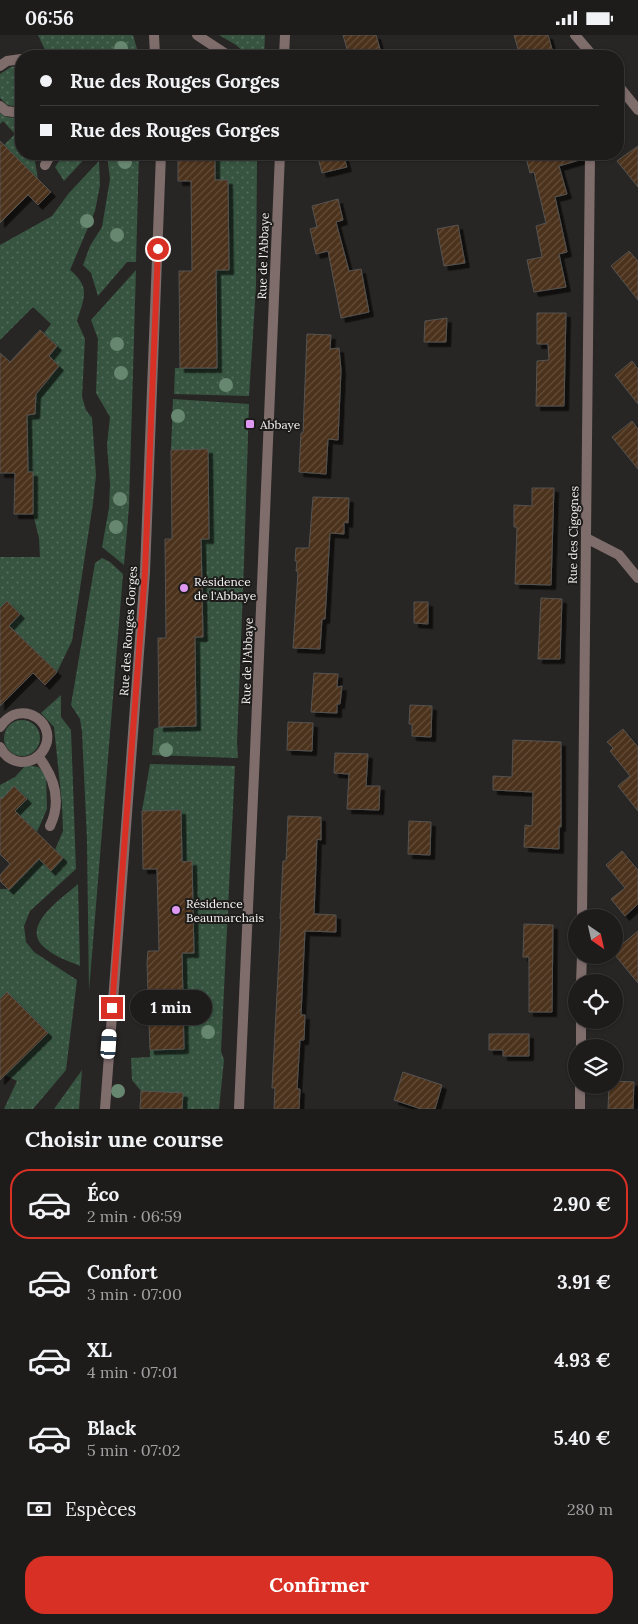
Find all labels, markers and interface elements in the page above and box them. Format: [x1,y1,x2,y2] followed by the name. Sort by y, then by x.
[25,6,74,30] text: 06:56
[70,69,280,93] text: Rue des Rouges Gorges
[70,118,280,142] text: Rue des Rouges Gorges
[254,212,272,300] street label: Rue de l'Abbaye
[147,238,169,260] route start
[259,417,301,432] place label: Abbaye
[244,418,256,430] marker: Abbaye
[565,485,581,584] street label: Rue des Cigognes
[116,565,140,696] street label: Rue des Rouges Gorges
[194,574,257,603] place label: Résidence de l'Abbaye
[178,582,190,594] marker: Résidence de l'Abbaye
[238,617,256,705] street label: Rue de l'Abbaye
[186,896,264,925] place label: Résidence Beaumarchais
[170,904,182,916] marker: Résidence Beaumarchais
[568,909,622,964] north arrow
[568,909,623,1094] map controls
[568,974,623,1029] button: locate
[130,991,212,1025] callout: 1 min
[101,997,123,1019] route end
[151,997,191,1017] text: 1 min
[100,1029,117,1059] car
[568,1039,623,1094] button: layers
[25,1125,223,1153] text: Choisir une course
[27,1182,72,1227] icon: car
[87,1182,119,1206] text: Éco
[553,1192,611,1216] text: 2.90 €
[87,1206,182,1226] text: 2 min · 06:59
[27,1260,72,1305] icon: car
[87,1260,158,1284] text: Confort
[557,1270,611,1294] text: 3.91 €
[87,1284,182,1304] text: 3 min · 07:00
[27,1338,72,1383] icon: car
[87,1338,112,1362] text: XL
[554,1348,611,1372] text: 4.93 €
[87,1362,178,1382] text: 4 min · 07:01
[27,1416,72,1461] icon: car
[87,1416,136,1440] text: Black
[553,1426,611,1450] text: 5.40 €
[87,1440,180,1460] text: 5 min · 07:02
[25,1495,53,1523] icon: cash
[65,1497,136,1521] text: Espèces
[567,1499,613,1519] text: 280 m
[25,1556,613,1614] button: Confirmer

